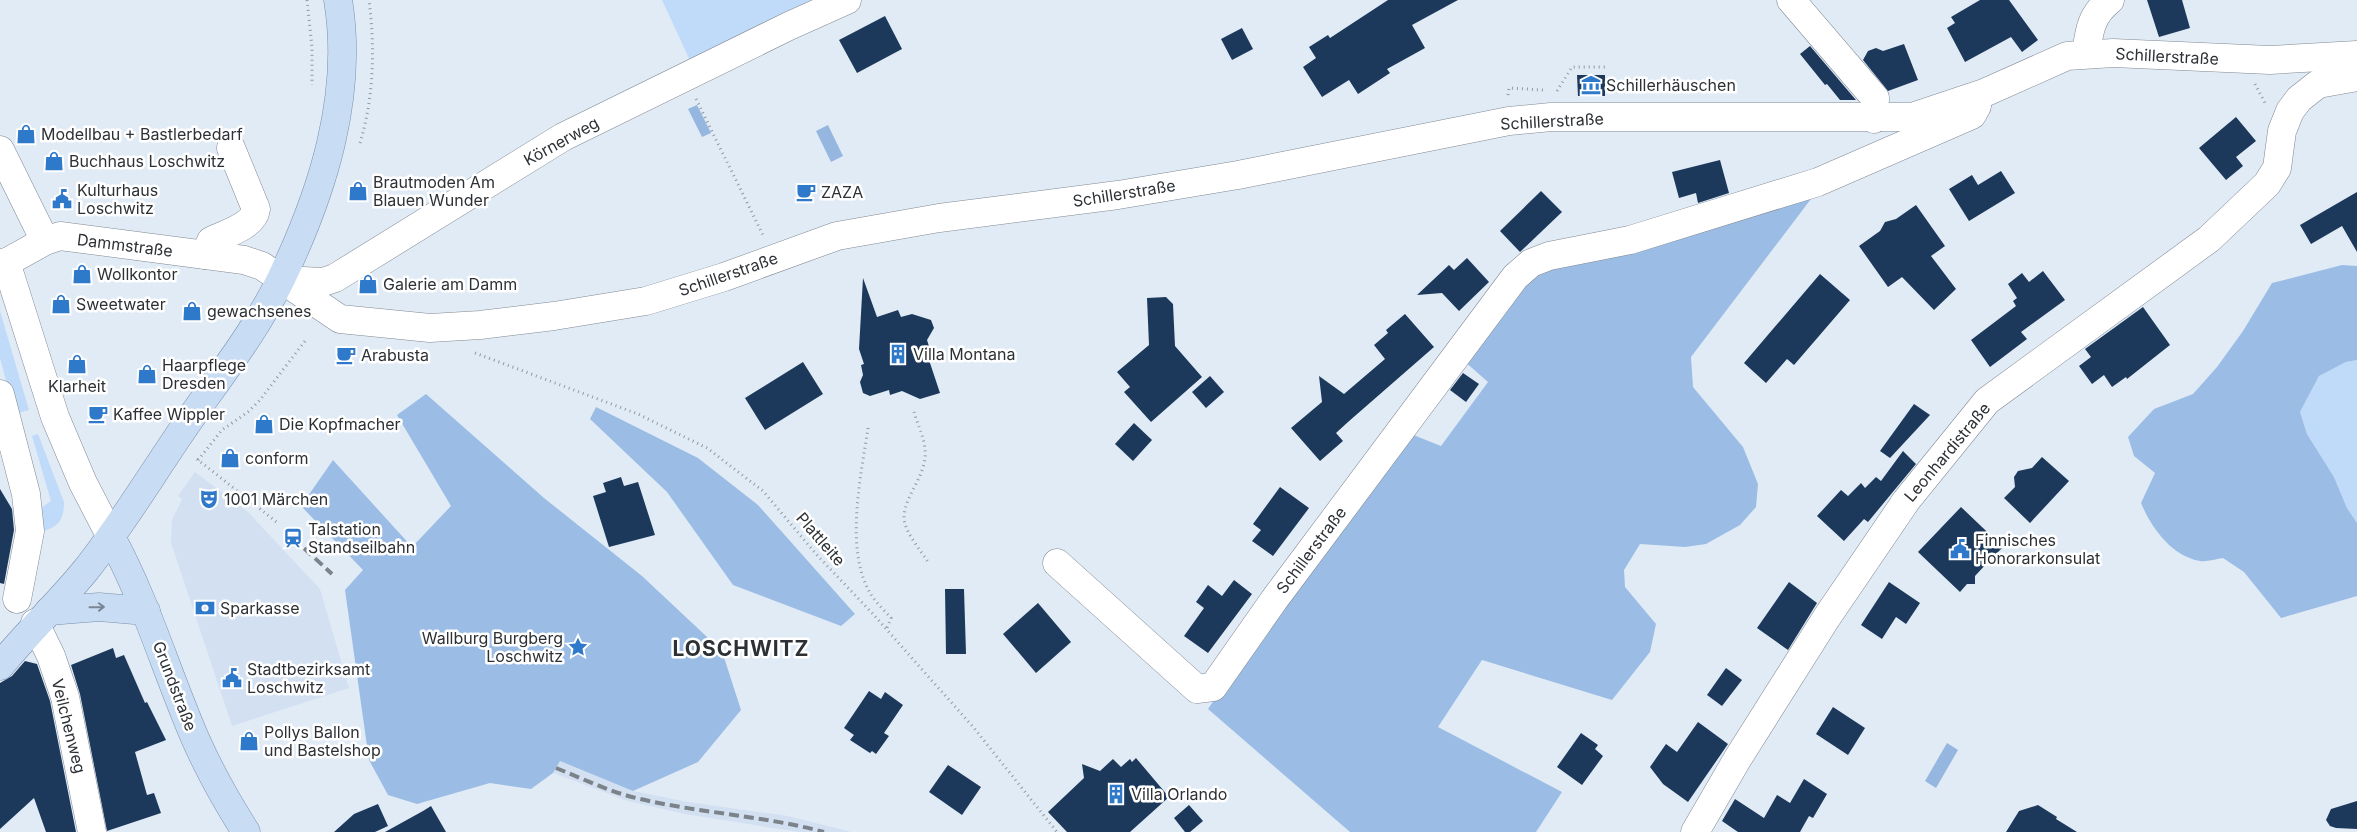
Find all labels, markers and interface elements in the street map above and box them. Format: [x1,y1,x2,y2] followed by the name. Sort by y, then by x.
[2115,43,2219,69] street label: Schillerstraße
[1580,74,1602,96] museum icon: Schillerhäuschen
[1606,75,1736,95] place label: Schillerhäuschen
[1500,108,1604,134] street label: Schillerstraße
[520,112,602,170] street label: Körnerweg
[15,123,37,145] shop icon: Modellbau + Bastlerbedarf
[41,124,243,144] place label: Modellbau + Bastlerbedarf
[43,150,65,172] shop icon: Buchhaus Loschwitz
[69,151,225,171] place label: Buchhaus Loschwitz
[373,172,495,210] place label: Brautmoden Am Blauen Wunder
[1071,175,1177,211] street label: Schillerstraße
[77,180,158,218] place label: Kulturhaus Loschwitz
[347,180,369,202] shop icon: Brautmoden Am Blauen Wunder
[795,181,817,203] cafe icon: ZAZA
[821,182,863,202] place label: ZAZA
[51,188,73,210] public building icon: Kulturhaus Loschwitz
[76,229,174,261] street label: Dammstraße
[676,248,780,300] street label: Schillerstraße
[71,263,93,285] shop icon: Wollkontor
[97,264,177,284] place label: Wollkontor
[357,273,379,295] shop icon: Galerie am Damm
[383,274,517,294] place label: Galerie am Damm
[50,293,72,315] shop icon: Sweetwater
[76,294,166,314] place label: Sweetwater
[181,300,203,322] shop icon: gewachsenes
[207,301,312,321] place label: gewachsenes
[887,343,909,365] building icon: Villa Montana
[335,344,357,366] cafe icon: Arabusta
[913,344,1015,364] place label: Villa Montana
[361,345,429,365] place label: Arabusta
[66,353,88,375] shop icon: Klarheit
[162,355,246,393] place label: Haarpflege Dresden
[136,363,158,385] shop icon: Haarpflege Dresden
[48,376,106,396] place label: Klarheit
[1900,398,1994,506] street label: Leonhardistraße
[87,403,109,425] cafe icon: Kaffee Wippler
[113,404,225,424] place label: Kaffee Wippler
[253,413,275,435] shop icon: Die Kopfmacher
[279,414,401,434] place label: Die Kopfmacher
[219,447,241,469] shop icon: conform
[245,448,309,468] place label: conform
[198,488,220,510] theatre icon: 1001 Märchen
[224,489,328,509] place label: 1001 Märchen
[1272,503,1350,597] street label: Schillerstraße
[792,508,850,570] street label: Plattleite
[308,519,415,557] place label: Talstation Standseilbahn
[282,527,304,549] station icon: Talstation Standseilbahn
[1975,530,2100,568] place label: Finnisches Honorarkonsulat
[1949,538,1971,560] public building icon: Finnisches Honorarkonsulat
[194,597,216,619] bank icon: Sparkasse
[220,598,299,618] place label: Sparkasse
[89,603,105,612] one-way arrow
[422,628,563,666] place label: Wallburg Burgberg Loschwitz
[567,636,589,658] place icon: Wallburg Burgberg Loschwitz
[672,636,810,661] district label: LOSCHWITZ
[149,638,201,734] street label: Grundstraße
[247,659,370,697] place label: Stadtbezirksamt Loschwitz
[221,667,243,689] public building icon: Stadtbezirksamt Loschwitz
[48,677,90,775] street label: Veilchenweg
[264,722,381,760] place label: Pollys Ballon und Bastelshop
[238,730,260,752] shop icon: Pollys Ballon und Bastelshop
[1105,783,1127,805] building icon: Villa Orlando
[1131,784,1227,804] place label: Villa Orlando

